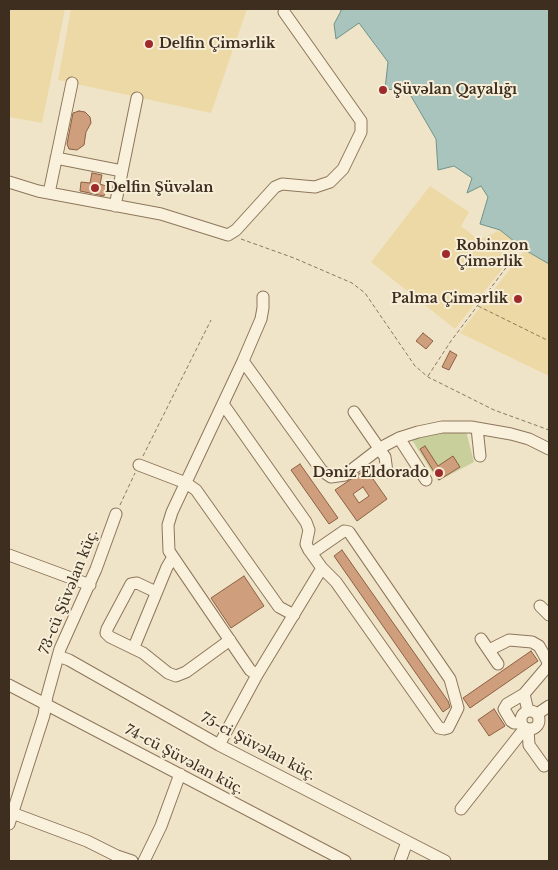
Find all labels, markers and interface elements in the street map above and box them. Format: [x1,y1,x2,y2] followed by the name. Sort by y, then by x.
[159,36,275,52] place label: Delfin Çimərlik
[143,38,155,50] marker: Delfin Çimərlik
[393,82,517,98] place label: Şüvəlan Qayalığı
[377,84,389,96] marker: Şüvəlan Qayalığı
[105,180,213,196] place label: Delfin Şüvəlan
[89,182,101,194] marker: Delfin Şüvəlan
[456,238,529,270] place label: Robinzon Çimərlik
[440,248,452,260] marker: Robinzon Çimərlik
[391,291,508,307] place label: Palma Çimərlik
[512,293,524,305] marker: Palma Çimərlik
[312,465,429,481] place label: Dəniz Eldorado
[433,467,445,479] marker: Dəniz Eldorado
[36,527,102,657] street label: 73-cü Şüvəlan küç.
[198,710,318,784] street label: 75-ci Şüvəlan küç.
[122,722,246,798] street label: 74-cü Şüvəlan küç.

